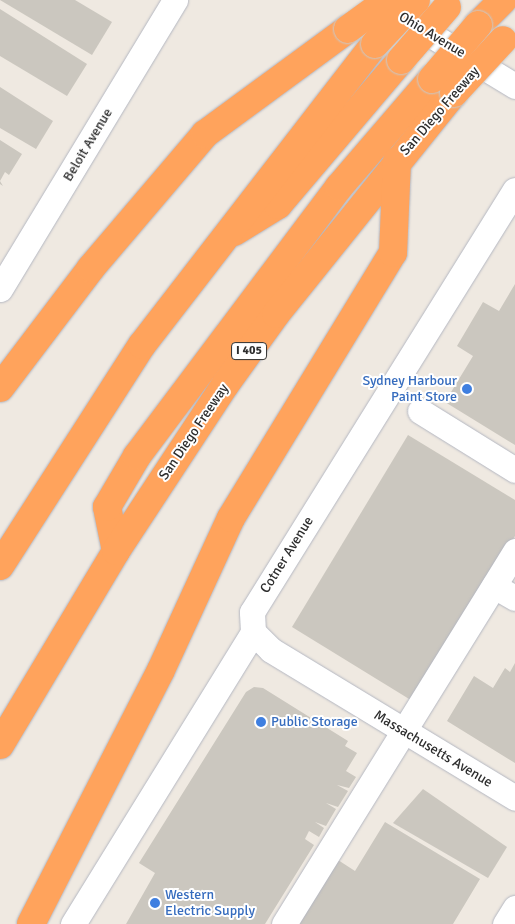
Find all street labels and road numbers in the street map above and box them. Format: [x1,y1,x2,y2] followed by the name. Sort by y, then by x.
[396,9,468,61] street label: Ohio Avenue
[397,63,483,159] street label: San Diego Freeway
[60,105,116,185] street label: Beloit Avenue
[230,342,268,361] road number: I 405
[156,381,232,483] street label: San Diego Freeway
[257,514,317,596] street label: Cotner Avenue
[371,707,495,791] street label: Massachusetts Avenue

